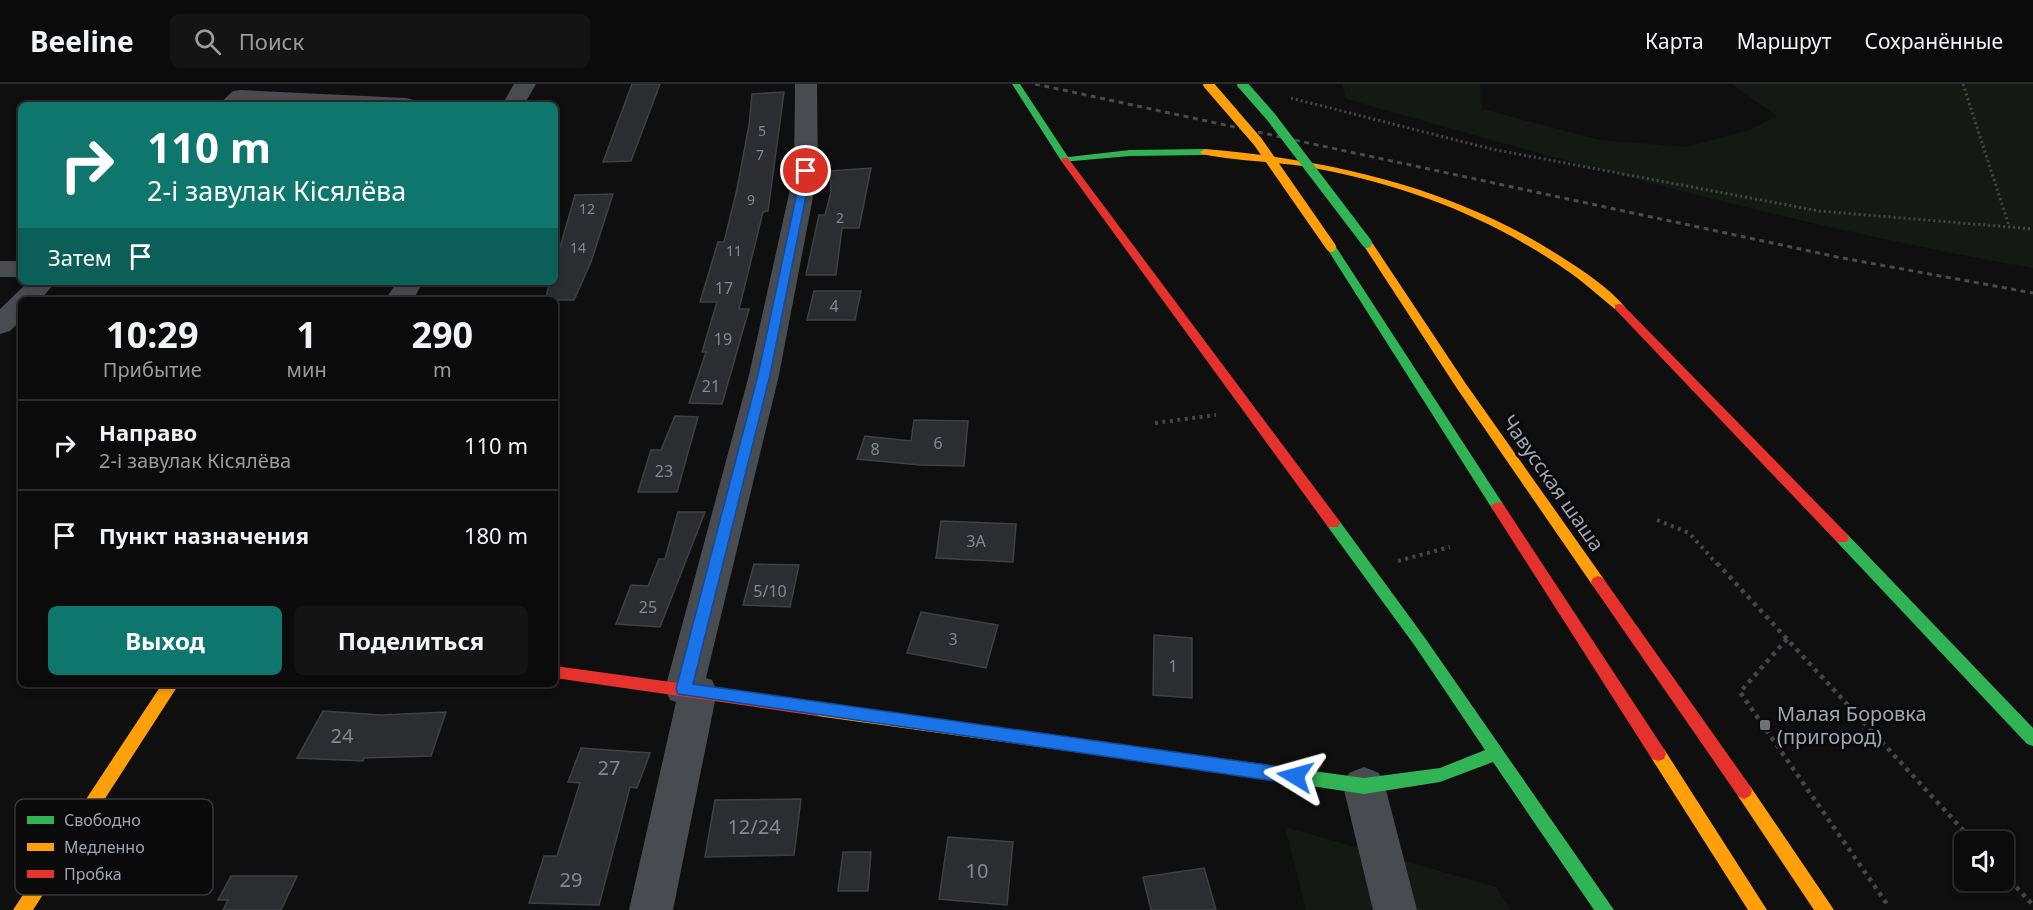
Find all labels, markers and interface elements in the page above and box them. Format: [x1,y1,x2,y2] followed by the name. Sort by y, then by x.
[170,14,590,68] search box
[30,22,134,60] text: Beeline
[191,25,224,58] icon: search
[239,26,304,56] text: Поиск
[1645,27,1704,55] text: Карта
[1737,27,1832,55] text: Маршрут
[1865,27,2003,55] text: Сохранённые
[147,118,271,175] text: 110 m
[758,121,766,140] house number: 5
[48,126,126,204] icon: right
[756,145,764,164] house number: 7
[780,145,831,196] pin
[789,154,822,187] icon: arrive
[147,172,406,209] text: 2-і завулак Кісялёва
[747,190,755,209] house number: 9
[579,199,595,218] house number: 12
[836,208,844,227] house number: 2
[570,238,586,257] house number: 14
[124,240,157,273] icon: arrive
[726,241,742,260] house number: 11
[48,242,112,272] text: Затем
[715,277,733,299] house number: 17
[829,295,839,317] house number: 4
[106,310,199,359] text: 10:29
[296,310,317,359] text: 1
[411,310,473,359] text: 290
[714,328,732,350] house number: 19
[103,356,202,383] text: Прибытие
[287,356,327,383] text: мин
[433,356,452,383] text: m
[702,375,720,397] house number: 21
[1496,409,1611,556] street label: Чавусская шаша
[99,417,197,447] text: Направо
[48,429,81,462] icon: right
[464,430,528,460] text: 110 m
[933,432,943,454] house number: 6
[870,438,880,460] house number: 8
[99,447,291,474] text: 2-і завулак Кісялёва
[655,460,673,482] house number: 23
[48,519,81,552] icon: arrive
[99,520,309,550] text: Пункт назначения
[464,520,528,550] text: 180 m
[966,530,986,552] house number: 3А
[753,580,787,602] house number: 5/10
[639,596,657,618] house number: 25
[48,606,282,675] button: Выход
[294,606,528,675] button: Поделиться
[948,628,958,650] house number: 3
[1168,655,1178,677] house number: 1
[1777,700,1927,750] place label: Малая Боровка (пригород)
[1758,718,1772,732] marker: Малая Боровка (пригород)
[331,722,354,749] house number: 24
[1263,744,1327,808] position arrow
[598,754,620,781] house number: 27
[15,799,213,895] legend
[64,809,141,831] text: Свободно
[727,813,781,840] house number: 12/24
[1954,831,2014,891] map controls
[1954,831,2014,891] button: sound
[64,836,145,858] text: Медленно
[966,857,988,884] house number: 10
[64,863,122,885] text: Пробка
[560,866,582,893] house number: 29

